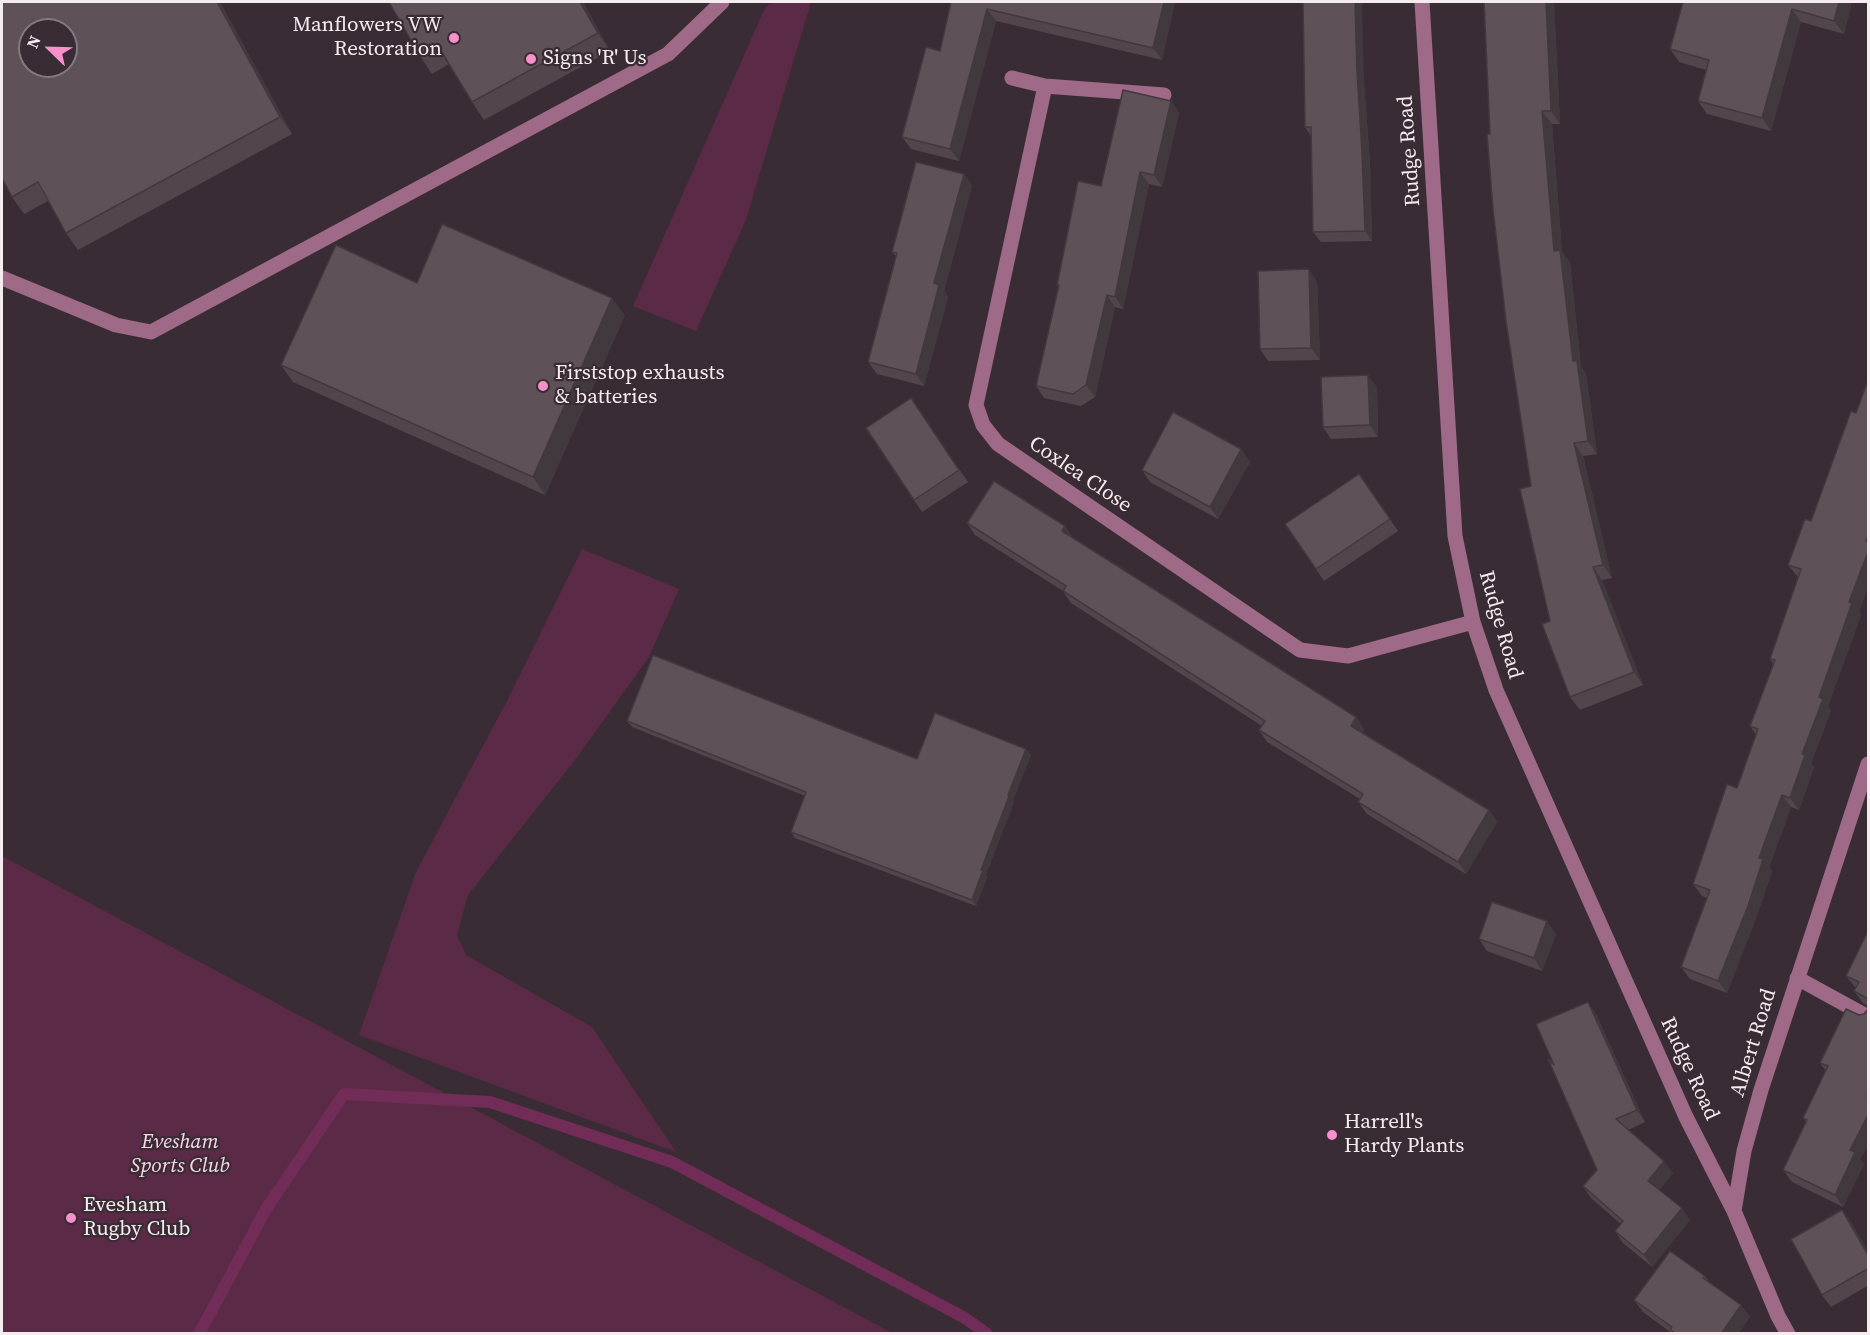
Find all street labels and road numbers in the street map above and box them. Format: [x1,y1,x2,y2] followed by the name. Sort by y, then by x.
[1394,95,1426,207] street label: Rudge Road
[1024,431,1136,519] street label: Coxlea Close
[1473,568,1527,682] street label: Rudge Road
[1726,986,1782,1100] street label: Albert Road
[1654,1013,1724,1125] street label: Rudge Road

